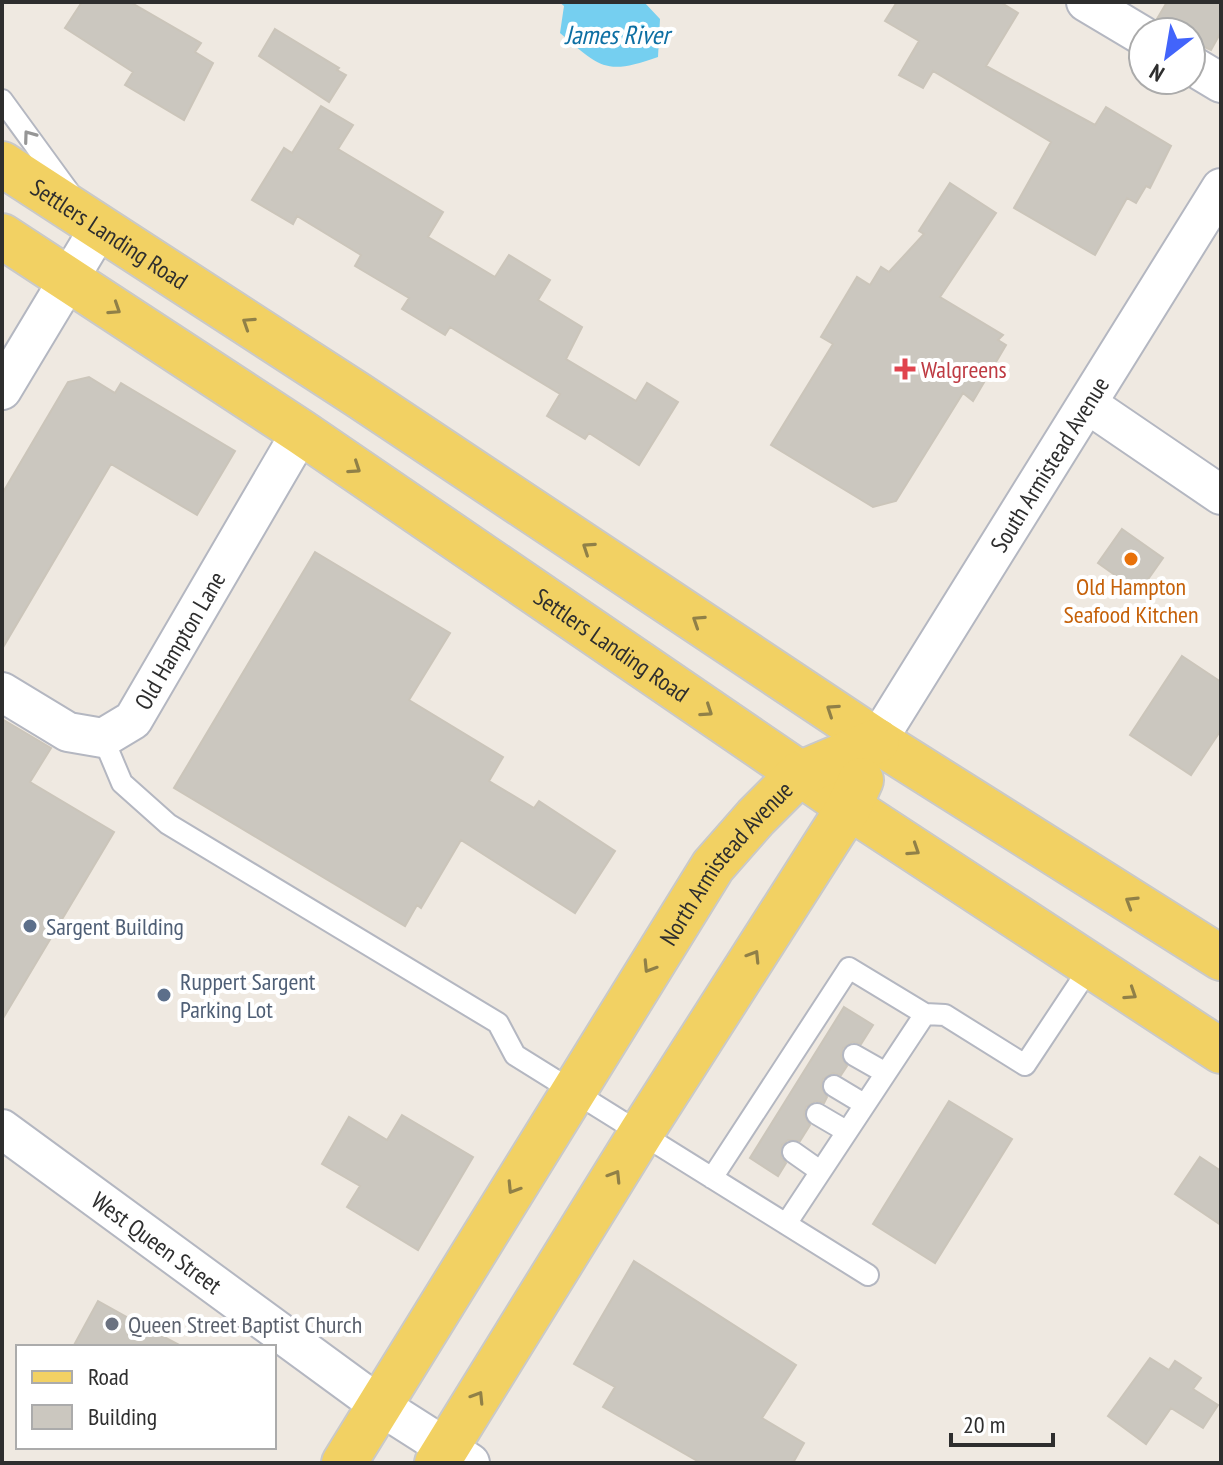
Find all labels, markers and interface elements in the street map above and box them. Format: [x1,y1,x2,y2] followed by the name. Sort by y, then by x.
[1127,16,1207,96] north arrow
[564,18,673,51] water label: James River
[1144,58,1169,88] text: N
[24,131,38,145] one-way arrow
[25,171,194,296] street label: Settlers Landing Road
[106,299,120,314] one-way arrow
[242,318,256,333] one-way arrow
[921,354,1007,385] place label: Walgreens
[896,360,914,378] marker: Walgreens
[983,371,1115,558] street label: South Armistead Avenue
[346,458,360,473] one-way arrow
[582,543,596,558] one-way arrow
[1122,550,1140,568] marker: Old Hampton Seafood Kitchen
[127,566,232,715] street label: Old Hampton Lane
[1064,571,1198,630] place label: Old Hampton Seafood Kitchen
[528,581,695,709] street label: Settlers Landing Road
[692,615,706,630] one-way arrow
[699,701,713,716] one-way arrow
[826,705,840,720] one-way arrow
[652,774,799,951] street label: North Armistead Avenue
[906,841,920,856] one-way arrow
[1125,896,1140,911] one-way arrow
[46,911,184,942] place label: Sargent Building
[21,917,39,935] marker: Sargent Building
[745,950,760,965] one-way arrow
[644,958,659,973] one-way arrow
[180,966,316,1025] place label: Ruppert Sargent Parking Lot
[1122,984,1137,999] one-way arrow
[155,986,173,1004] marker: Ruppert Sargent Parking Lot
[605,1170,620,1184] one-way arrow
[507,1179,522,1194] one-way arrow
[86,1185,228,1301] street label: West Queen Street
[128,1309,362,1340] place label: Queen Street Baptist Church
[103,1315,121,1333] marker: Queen Street Baptist Church
[16,1345,276,1449] legend
[88,1361,129,1392] text: Road
[468,1391,484,1406] one-way arrow
[951,1397,1053,1447] scale bar
[88,1401,157,1432] text: Building
[963,1409,1005,1440] text: 20 m

